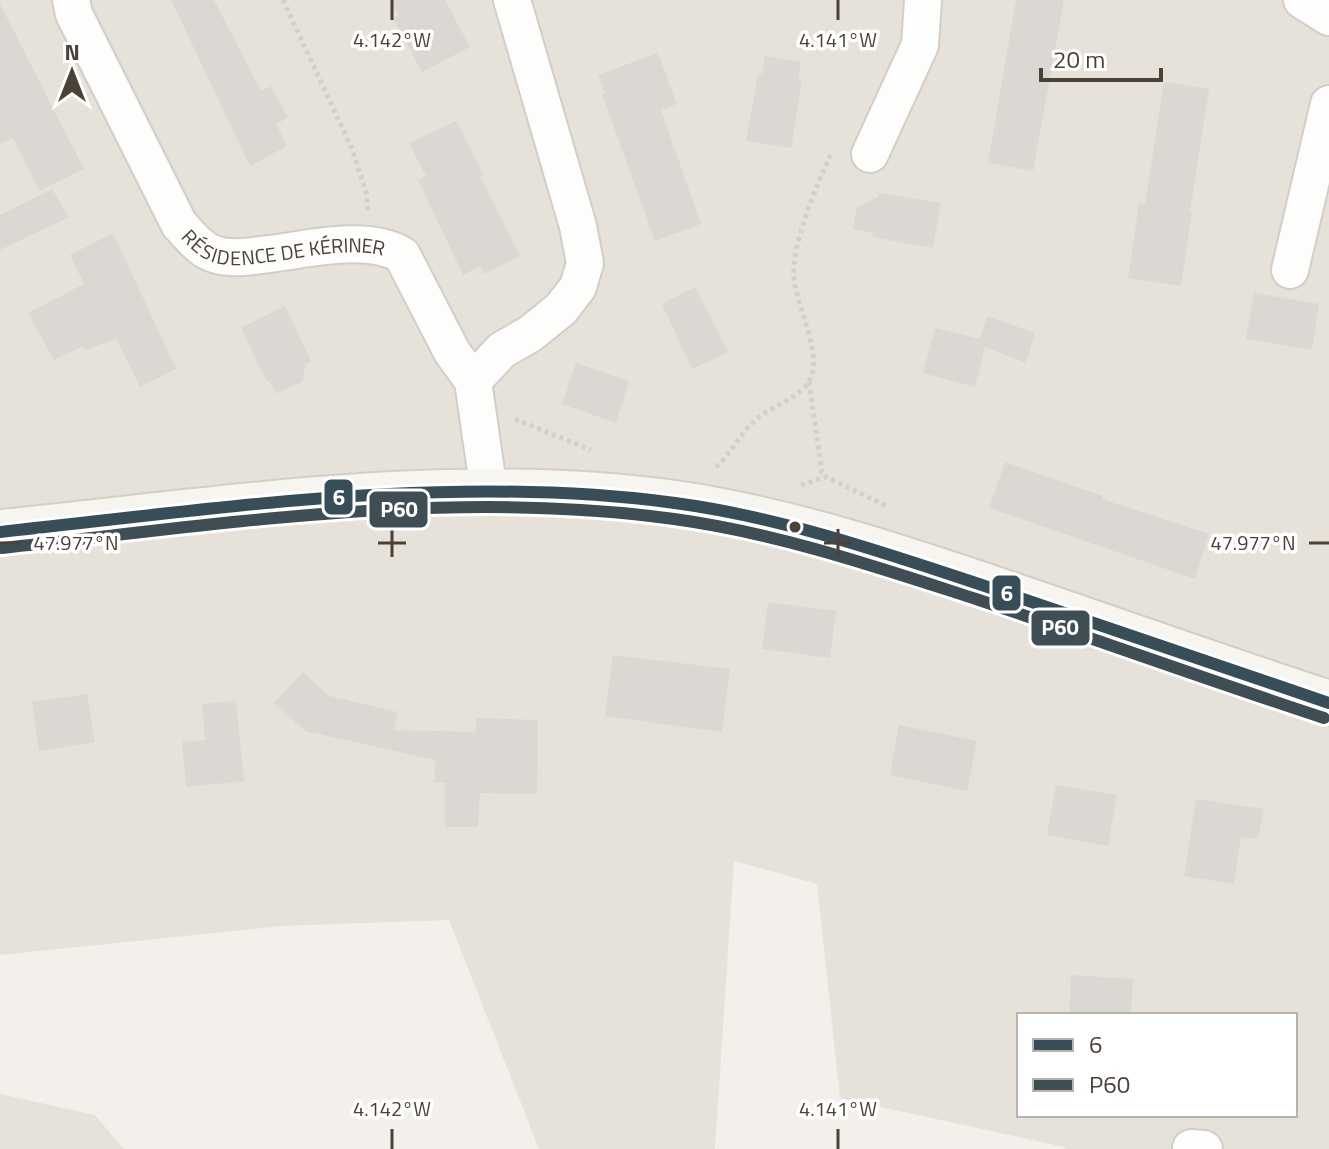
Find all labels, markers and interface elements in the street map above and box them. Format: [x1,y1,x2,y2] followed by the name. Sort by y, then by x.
[353,24,431,55] text: 4.142°W
[799,24,877,55] text: 4.141°W
[32,32,112,112] north arrow
[1041,32,1161,82] scale bar
[64,35,80,69] text: N
[1053,41,1105,77] text: 20 m
[175,222,388,273] street label: RÉSIDENCE DE KÉRINER
[323,478,354,516] line badge: 6
[333,480,345,514] text: 6
[368,490,429,529] line badge: P60
[380,492,418,526] text: P60
[787,519,803,535] unlabelled marker
[33,527,119,558] text: 47.977°N
[1210,527,1296,558] text: 47.977°N
[991,574,1022,612] line badge: 6
[1001,576,1013,610] text: 6
[1030,609,1091,647] line badge: P60
[1041,610,1079,644] text: P60
[1017,1013,1297,1117] legend
[1089,1026,1102,1062] text: 6
[1089,1066,1130,1102] text: P60
[353,1093,431,1124] text: 4.142°W
[799,1093,877,1124] text: 4.141°W

